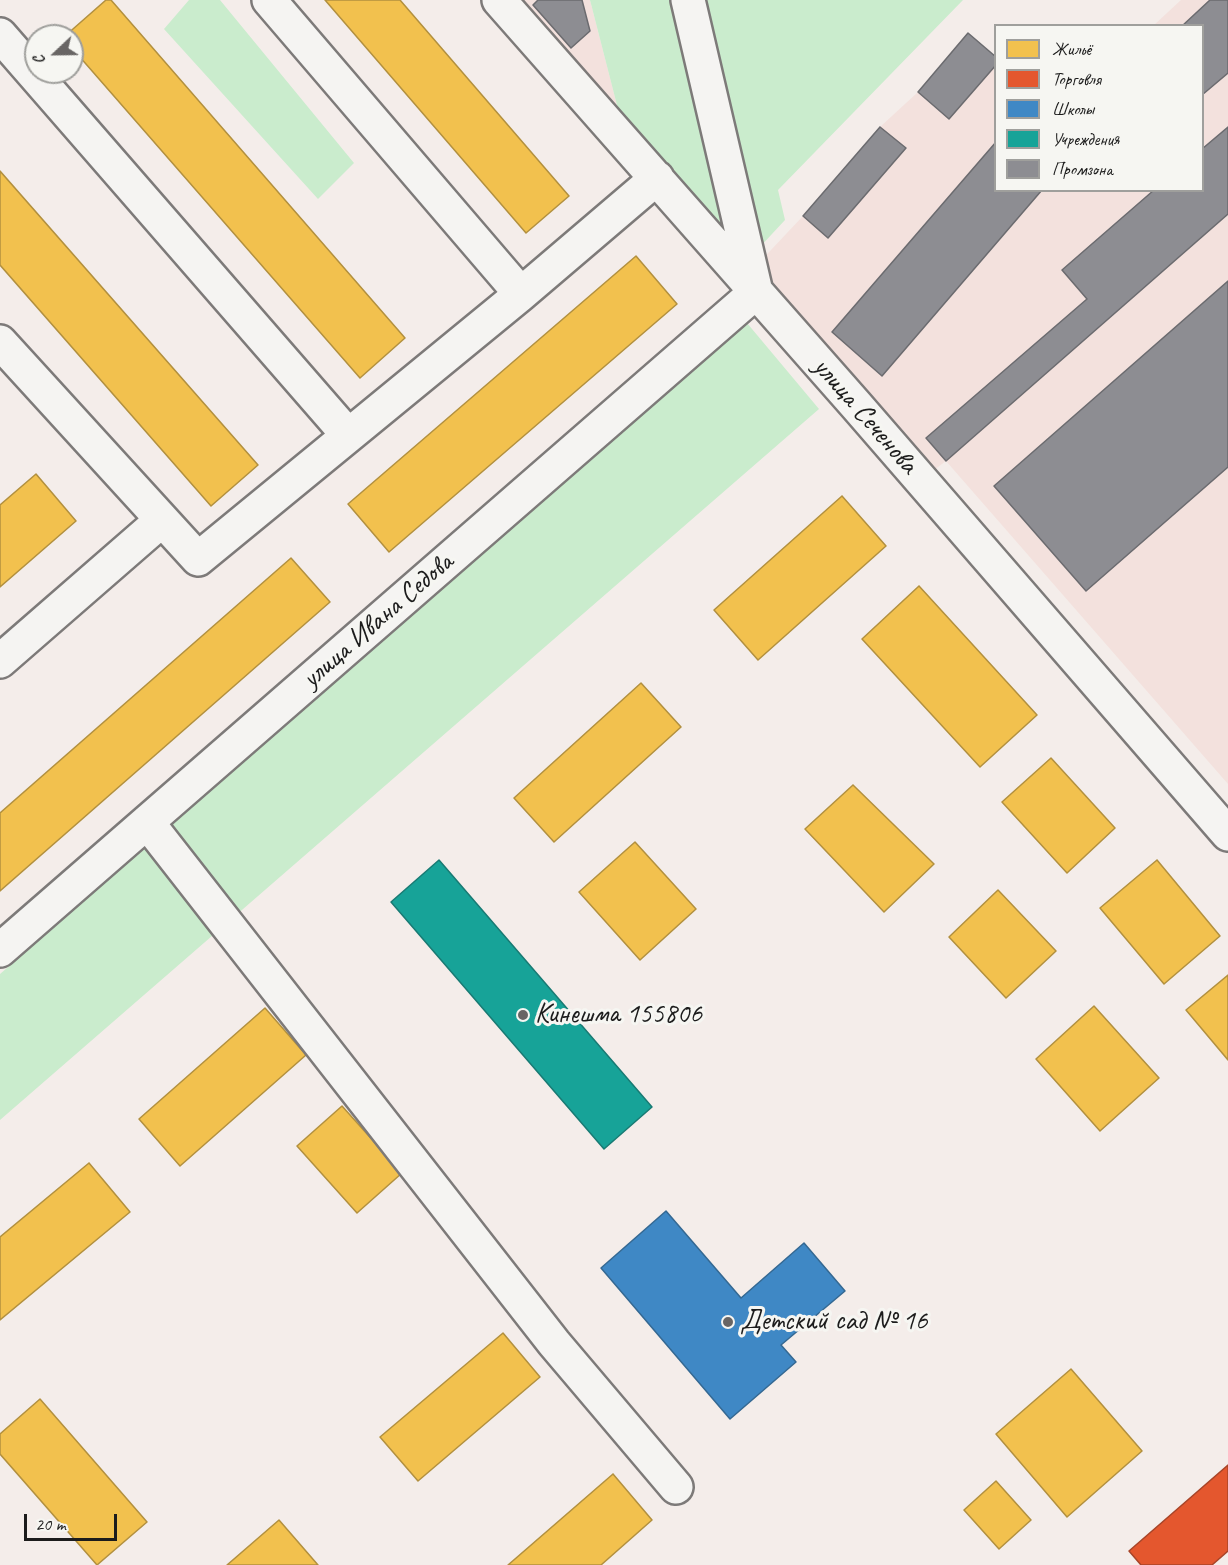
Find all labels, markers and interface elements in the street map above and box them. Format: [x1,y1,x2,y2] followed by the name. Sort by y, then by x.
[24,24,84,84] north arrow
[994,24,1204,192] legend
[1052,38,1091,60] text: Жильё
[28,53,50,67] text: С
[1052,68,1101,90] text: Торговля
[1052,98,1094,120] text: Школы
[1052,128,1119,150] text: Учреждения
[1052,158,1113,180] text: Промзона
[805,351,925,481] street label: улица Сеченова
[295,546,461,696] street label: улица Ивана Седова
[535,998,702,1032] place label: Кинешма 155806
[516,1008,530,1022] marker: Кинешма 155806
[740,1305,927,1339] place label: Детский сад № 16
[721,1315,735,1329] marker: Детский сад № 16
[27,1502,120,1540] scale bar
[35,1513,66,1535] text: 20 m

